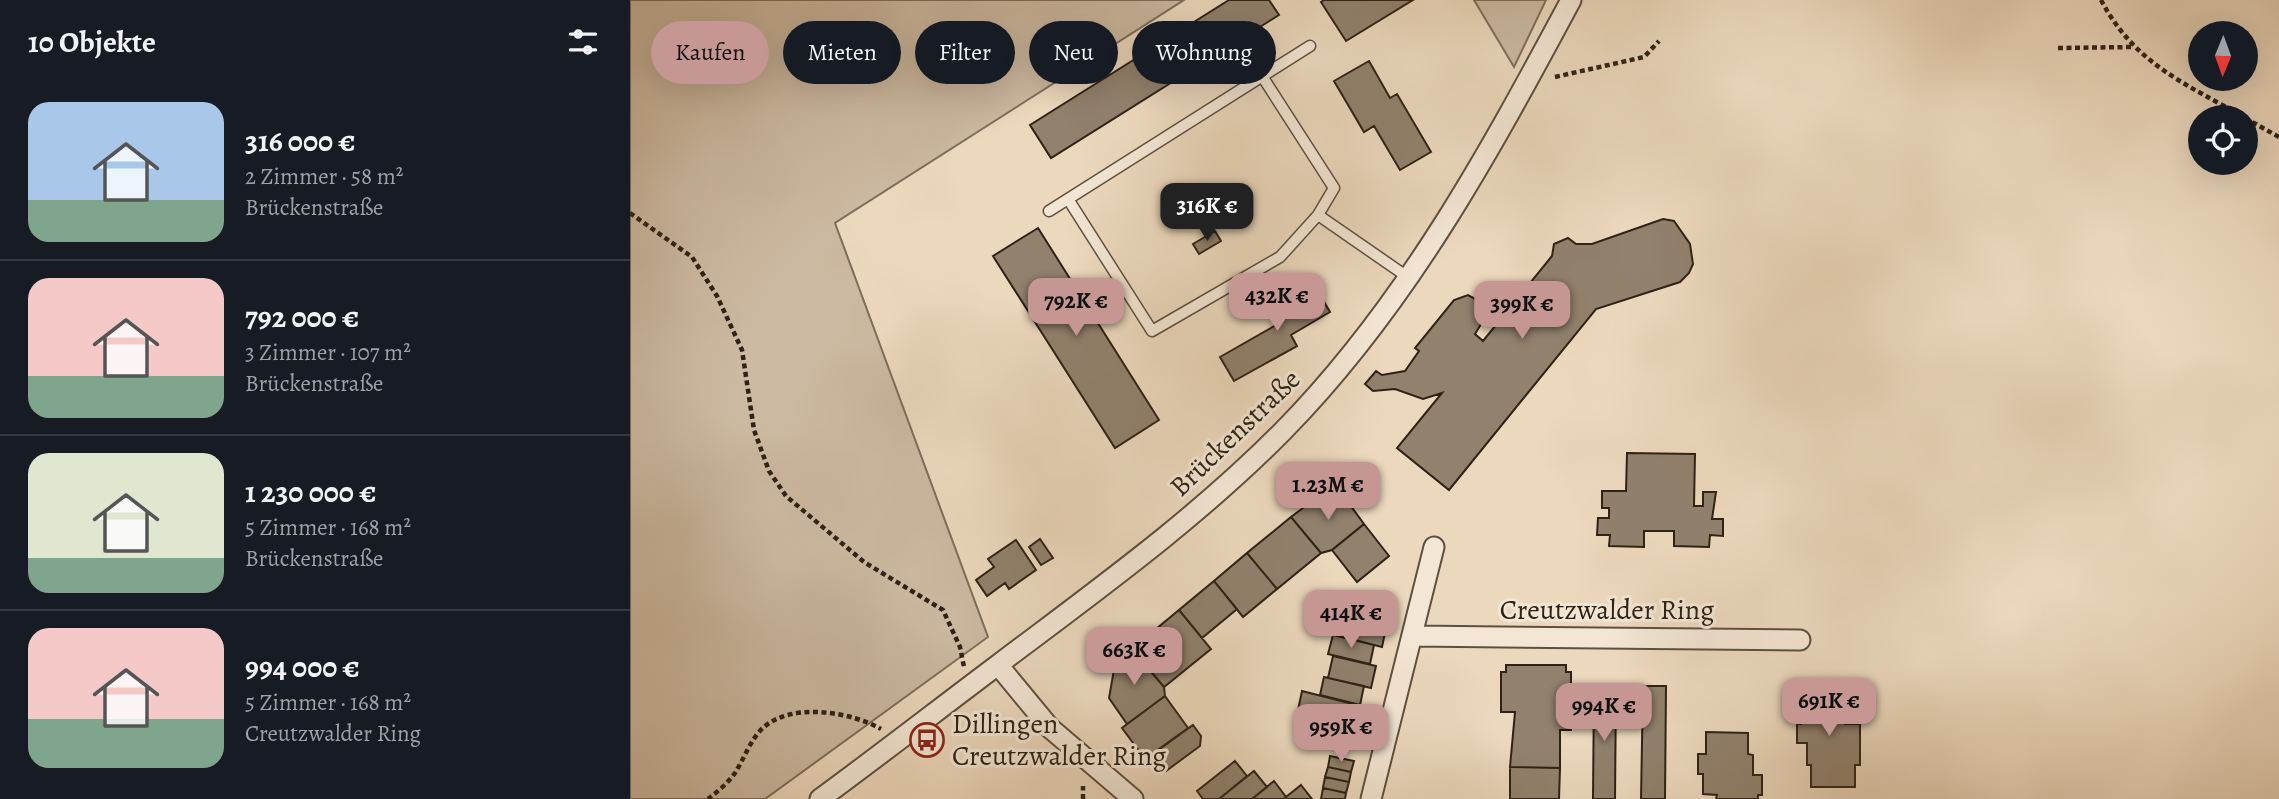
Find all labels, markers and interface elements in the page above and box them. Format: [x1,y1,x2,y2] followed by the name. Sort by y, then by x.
[651,21,769,84] chip: Kaufen
[783,21,901,84] chip: Mieten
[915,21,1015,84] chip: Filter
[1029,21,1118,84] chip: Neu
[1132,21,1276,84] chip: Wohnung
[2188,21,2258,91] north arrow
[2188,21,2258,175] map controls
[28,22,156,62] text: 10 Objekte
[564,23,602,61] icon: filters
[2188,105,2258,175] button: locate
[245,121,356,161] text: 316 000 €
[84,130,168,214] icon: home
[245,161,403,192] text: 2 Zimmer · 58 m²
[1150,184,1264,243] pin: 316K €
[1176,190,1238,221] text: 316K €
[245,192,383,223] text: Brückenstraße
[1220,274,1334,333] pin: 432K €
[1019,278,1133,338] pin: 792K €
[1245,280,1309,311] text: 432K €
[1465,282,1579,341] pin: 399K €
[1044,285,1108,316] text: 792K €
[1490,288,1554,319] text: 399K €
[245,297,359,337] text: 792 000 €
[84,306,168,390] icon: home
[245,337,411,368] text: 3 Zimmer · 107 m²
[1161,361,1309,505] street label: Brückenstraße
[245,368,383,399] text: Brückenstraße
[1263,462,1393,522] pin: 1.23M €
[1292,469,1364,500] text: 1.23M €
[245,472,376,512] text: 1 230 000 €
[84,481,168,565] icon: home
[245,512,411,543] text: 5 Zimmer · 168 m²
[245,543,383,574] text: Brückenstraße
[1294,590,1408,650] pin: 414K €
[1500,591,1714,629] street label: Creutzwalder Ring
[1320,597,1382,628] text: 414K €
[1077,628,1191,687] pin: 663K €
[1102,634,1166,665] text: 663K €
[245,647,360,687] text: 994 000 €
[84,656,168,740] icon: home
[1772,678,1886,738] pin: 691K €
[1547,684,1661,743] pin: 994K €
[1798,685,1860,716] text: 691K €
[245,687,411,718] text: 5 Zimmer · 168 m²
[1572,690,1636,721] text: 994K €
[1284,704,1398,764] pin: 959K €
[952,705,1166,775] place label: Dillingen Creutzwalder Ring
[1309,711,1373,742] text: 959K €
[245,718,421,749] text: Creutzwalder Ring
[908,721,946,759] bus stop icon: Dillingen Creutzwalder Ring

